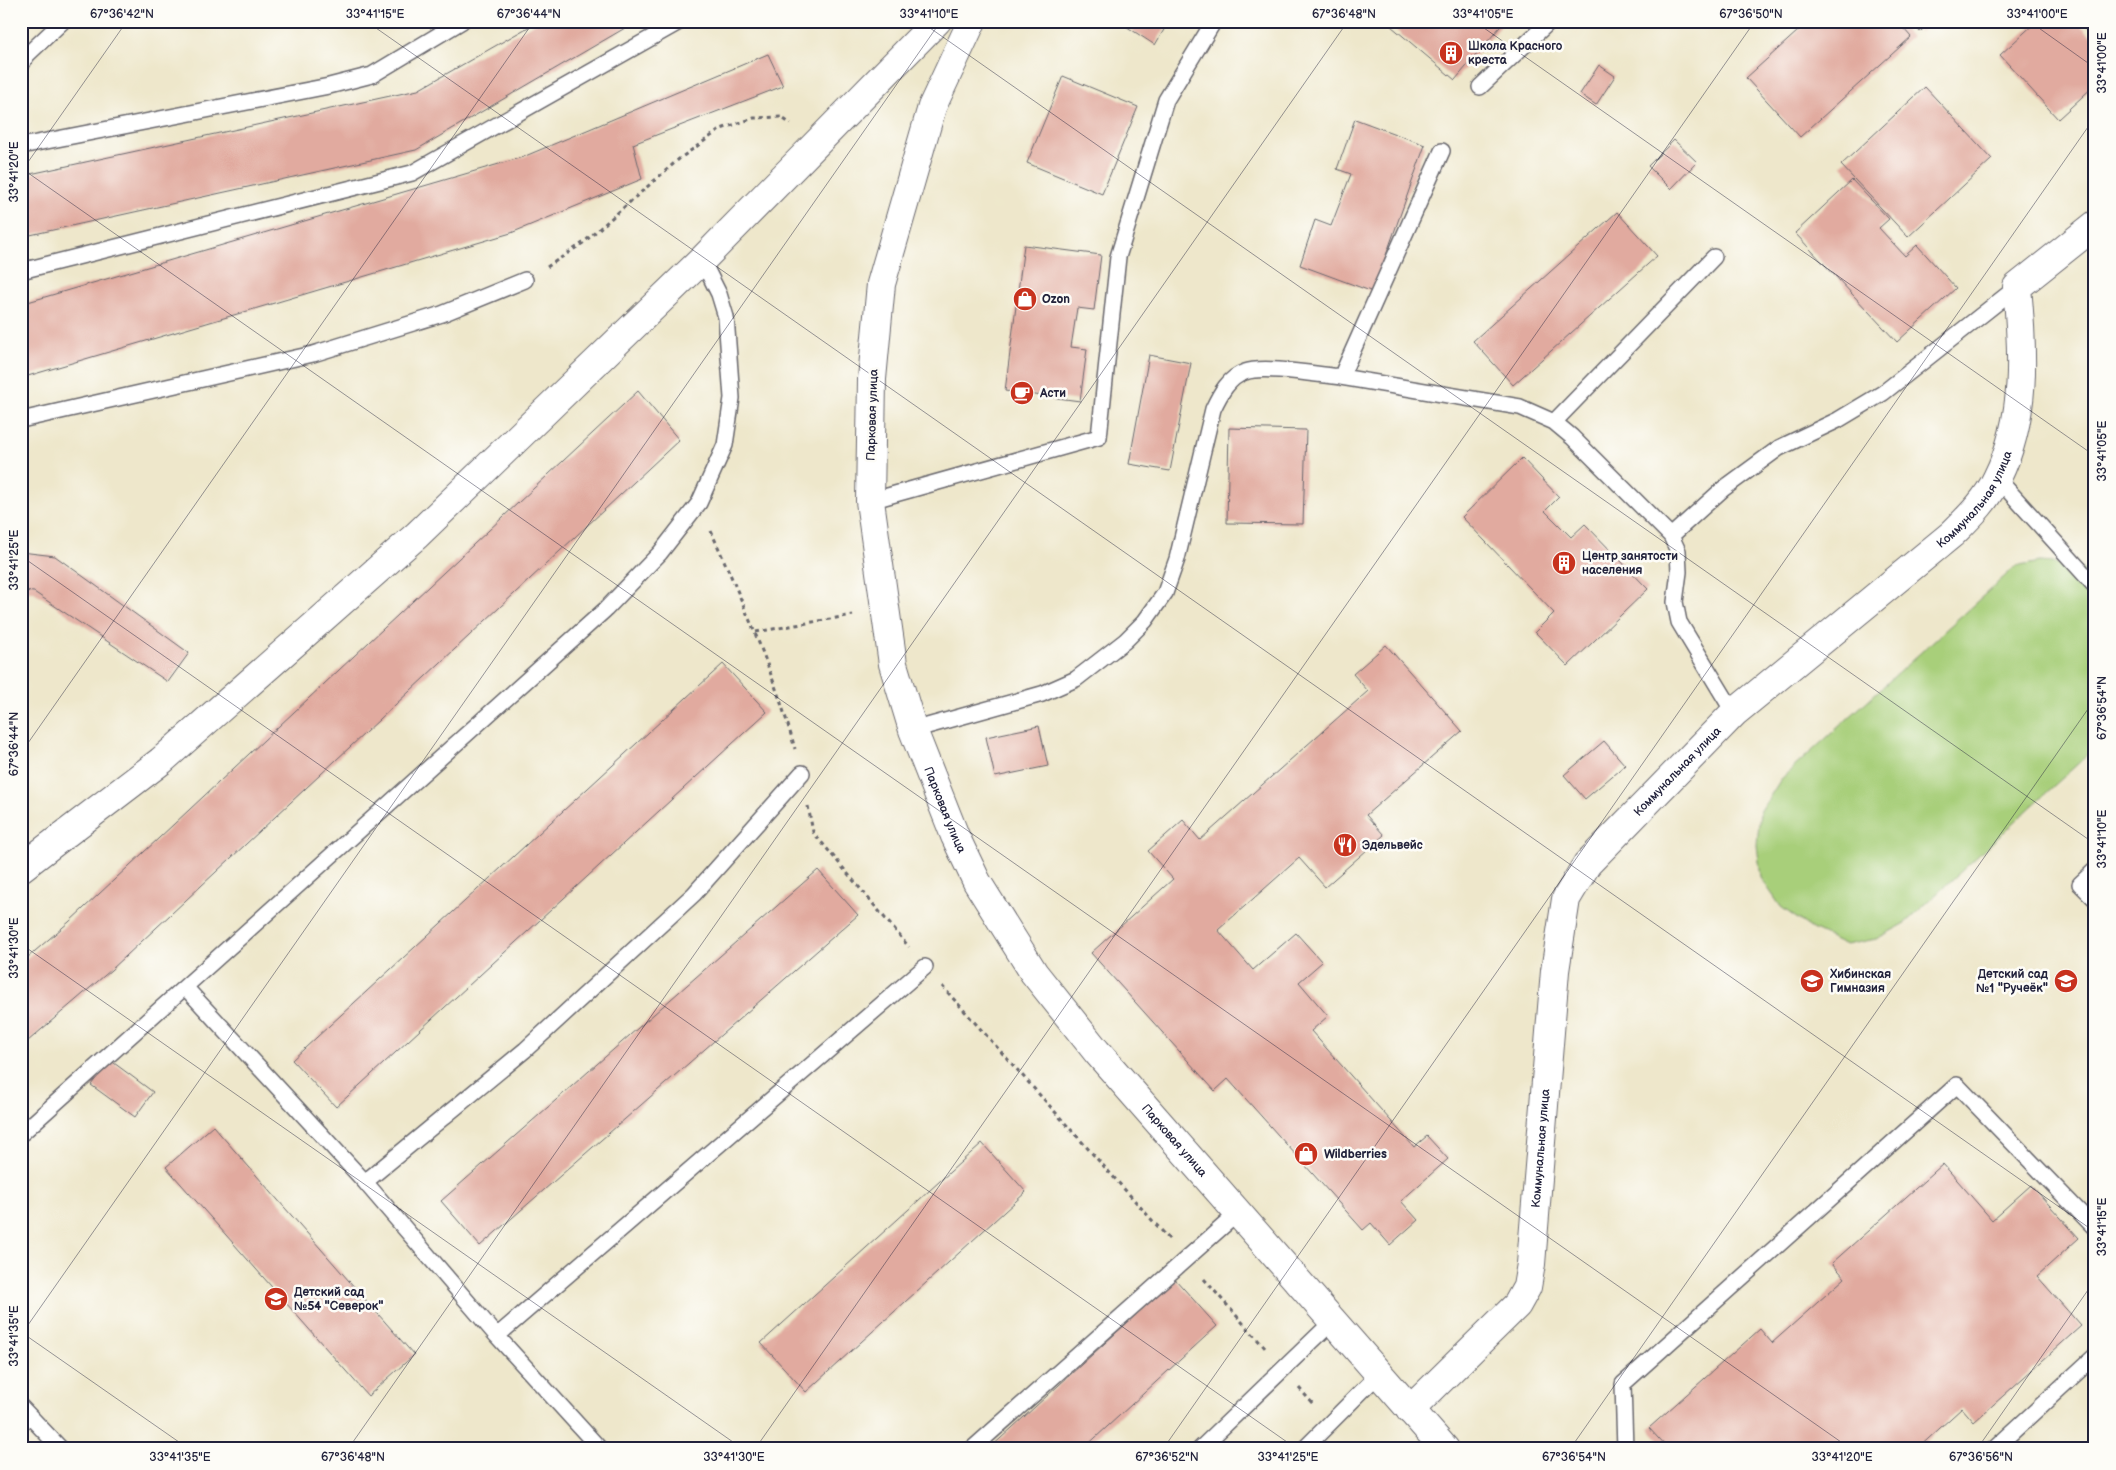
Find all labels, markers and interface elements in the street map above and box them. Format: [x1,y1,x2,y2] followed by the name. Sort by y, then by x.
[90,7,154,22] text: 67°36'42"N
[346,7,404,22] text: 33°41'15"E
[497,7,561,22] text: 67°36'44"N
[900,7,958,22] text: 33°41'10"E
[1312,7,1376,22] text: 67°36'48"N
[1452,7,1514,22] text: 33°41'05"E
[1719,7,1783,22] text: 67°36'50"N
[2006,7,2068,22] text: 33°41'00"E
[2095,32,2110,94] text: 33°41'00"E
[1468,39,1563,68] place label: Школа Красного креста
[1438,40,1464,66] building icon: Школа Красного креста
[7,141,22,203] text: 33°41'20"E
[1012,286,1038,312] shop icon: Ozon
[1042,292,1070,307] place label: Ozon
[863,369,882,461] street label: Парковая улица
[1009,380,1035,406] cafe icon: Асти
[1039,386,1066,401] place label: Асти
[2095,420,2110,482] text: 33°41'05"E
[1934,449,2016,552] street label: Коммунальная улица
[7,529,22,591] text: 33°41'25"E
[1582,549,1678,578] place label: Центр занятости населения
[1551,550,1577,576] building icon: Центр занятости населения
[2095,676,2110,740] text: 67°36'54"N
[7,712,22,776] text: 67°36'44"N
[1631,724,1725,819] street label: Коммунальная улица
[920,765,969,856] street label: Парковая улица
[2095,810,2110,868] text: 33°41'10"E
[1332,832,1358,858] restaurant icon: Эдельвейс
[1362,838,1423,853] place label: Эдельвейс
[7,917,22,979] text: 33°41'30"E
[1829,967,1891,996] place label: Хибинская Гимназия
[1976,967,2049,996] place label: Детский сад №1 "Ручеёк"
[1799,968,1825,994] school or university icon: Хибинская Гимназия
[2053,968,2079,994] school or university icon: Детский сад №1 "Ручеёк"
[1529,1088,1553,1208] street label: Коммунальная улица
[1138,1101,1210,1180] street label: Парковая улица
[1293,1141,1319,1167] shop icon: Wildberries
[1324,1147,1387,1162] place label: Wildberries
[2095,1198,2110,1256] text: 33°41'15"E
[294,1285,383,1314] place label: Детский сад №54 "Северок"
[263,1286,289,1312] school or university icon: Детский сад №54 "Северок"
[7,1305,22,1367] text: 33°41'35"E
[149,1450,211,1465] text: 33°41'35"E
[321,1450,385,1465] text: 67°36'48"N
[703,1450,765,1465] text: 33°41'30"E
[1135,1450,1199,1465] text: 67°36'52"N
[1257,1450,1319,1465] text: 33°41'25"E
[1542,1450,1606,1465] text: 67°36'54"N
[1811,1450,1873,1465] text: 33°41'20"E
[1949,1450,2013,1465] text: 67°36'56"N

